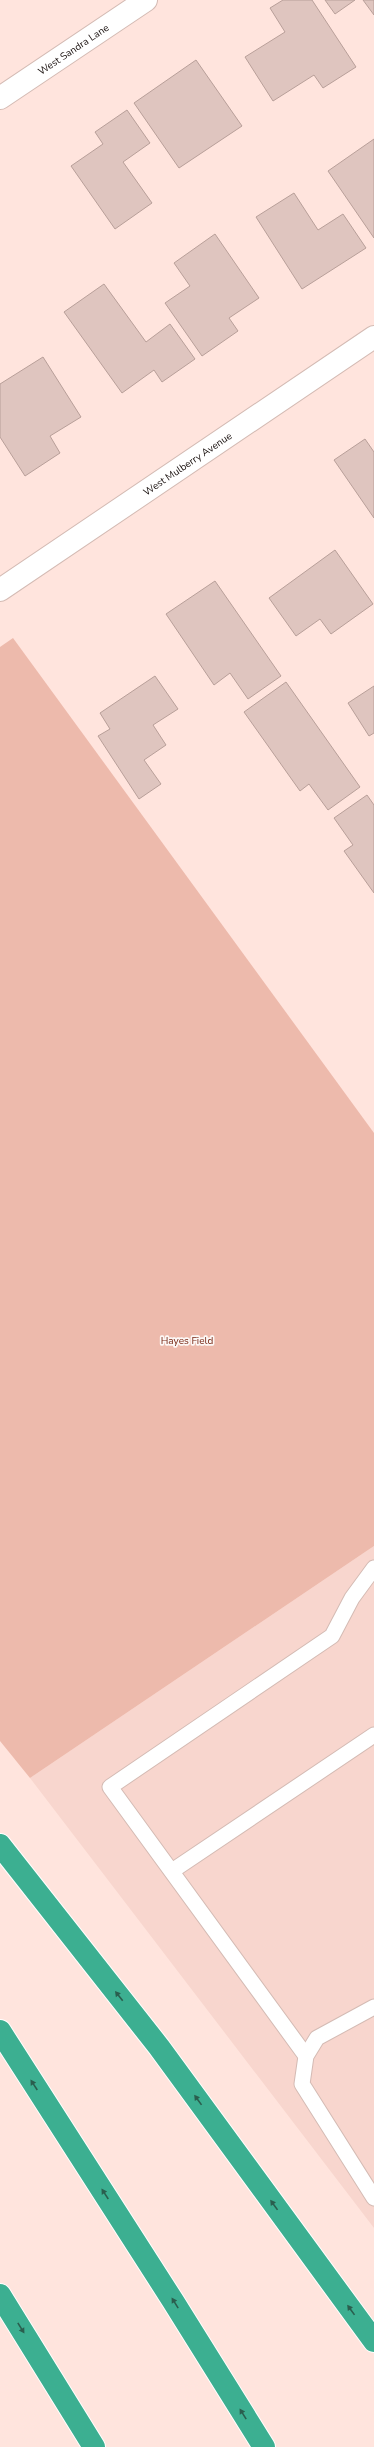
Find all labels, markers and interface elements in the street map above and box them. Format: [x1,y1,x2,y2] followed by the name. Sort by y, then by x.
[35,21,112,79] street label: West Sandra Lane
[141,429,235,499] street label: West Mulberry Avenue
[161,1334,213,1348] park label: Hayes Field
[115,1991,123,2002] one-way arrow
[31,2079,38,2091] one-way arrow
[194,2095,202,2105] one-way arrow
[101,2188,108,2200] one-way arrow
[270,2200,278,2210] one-way arrow
[171,2298,178,2309] one-way arrow
[347,2304,355,2315] one-way arrow
[17,2322,24,2334] one-way arrow
[240,2408,247,2420] one-way arrow

